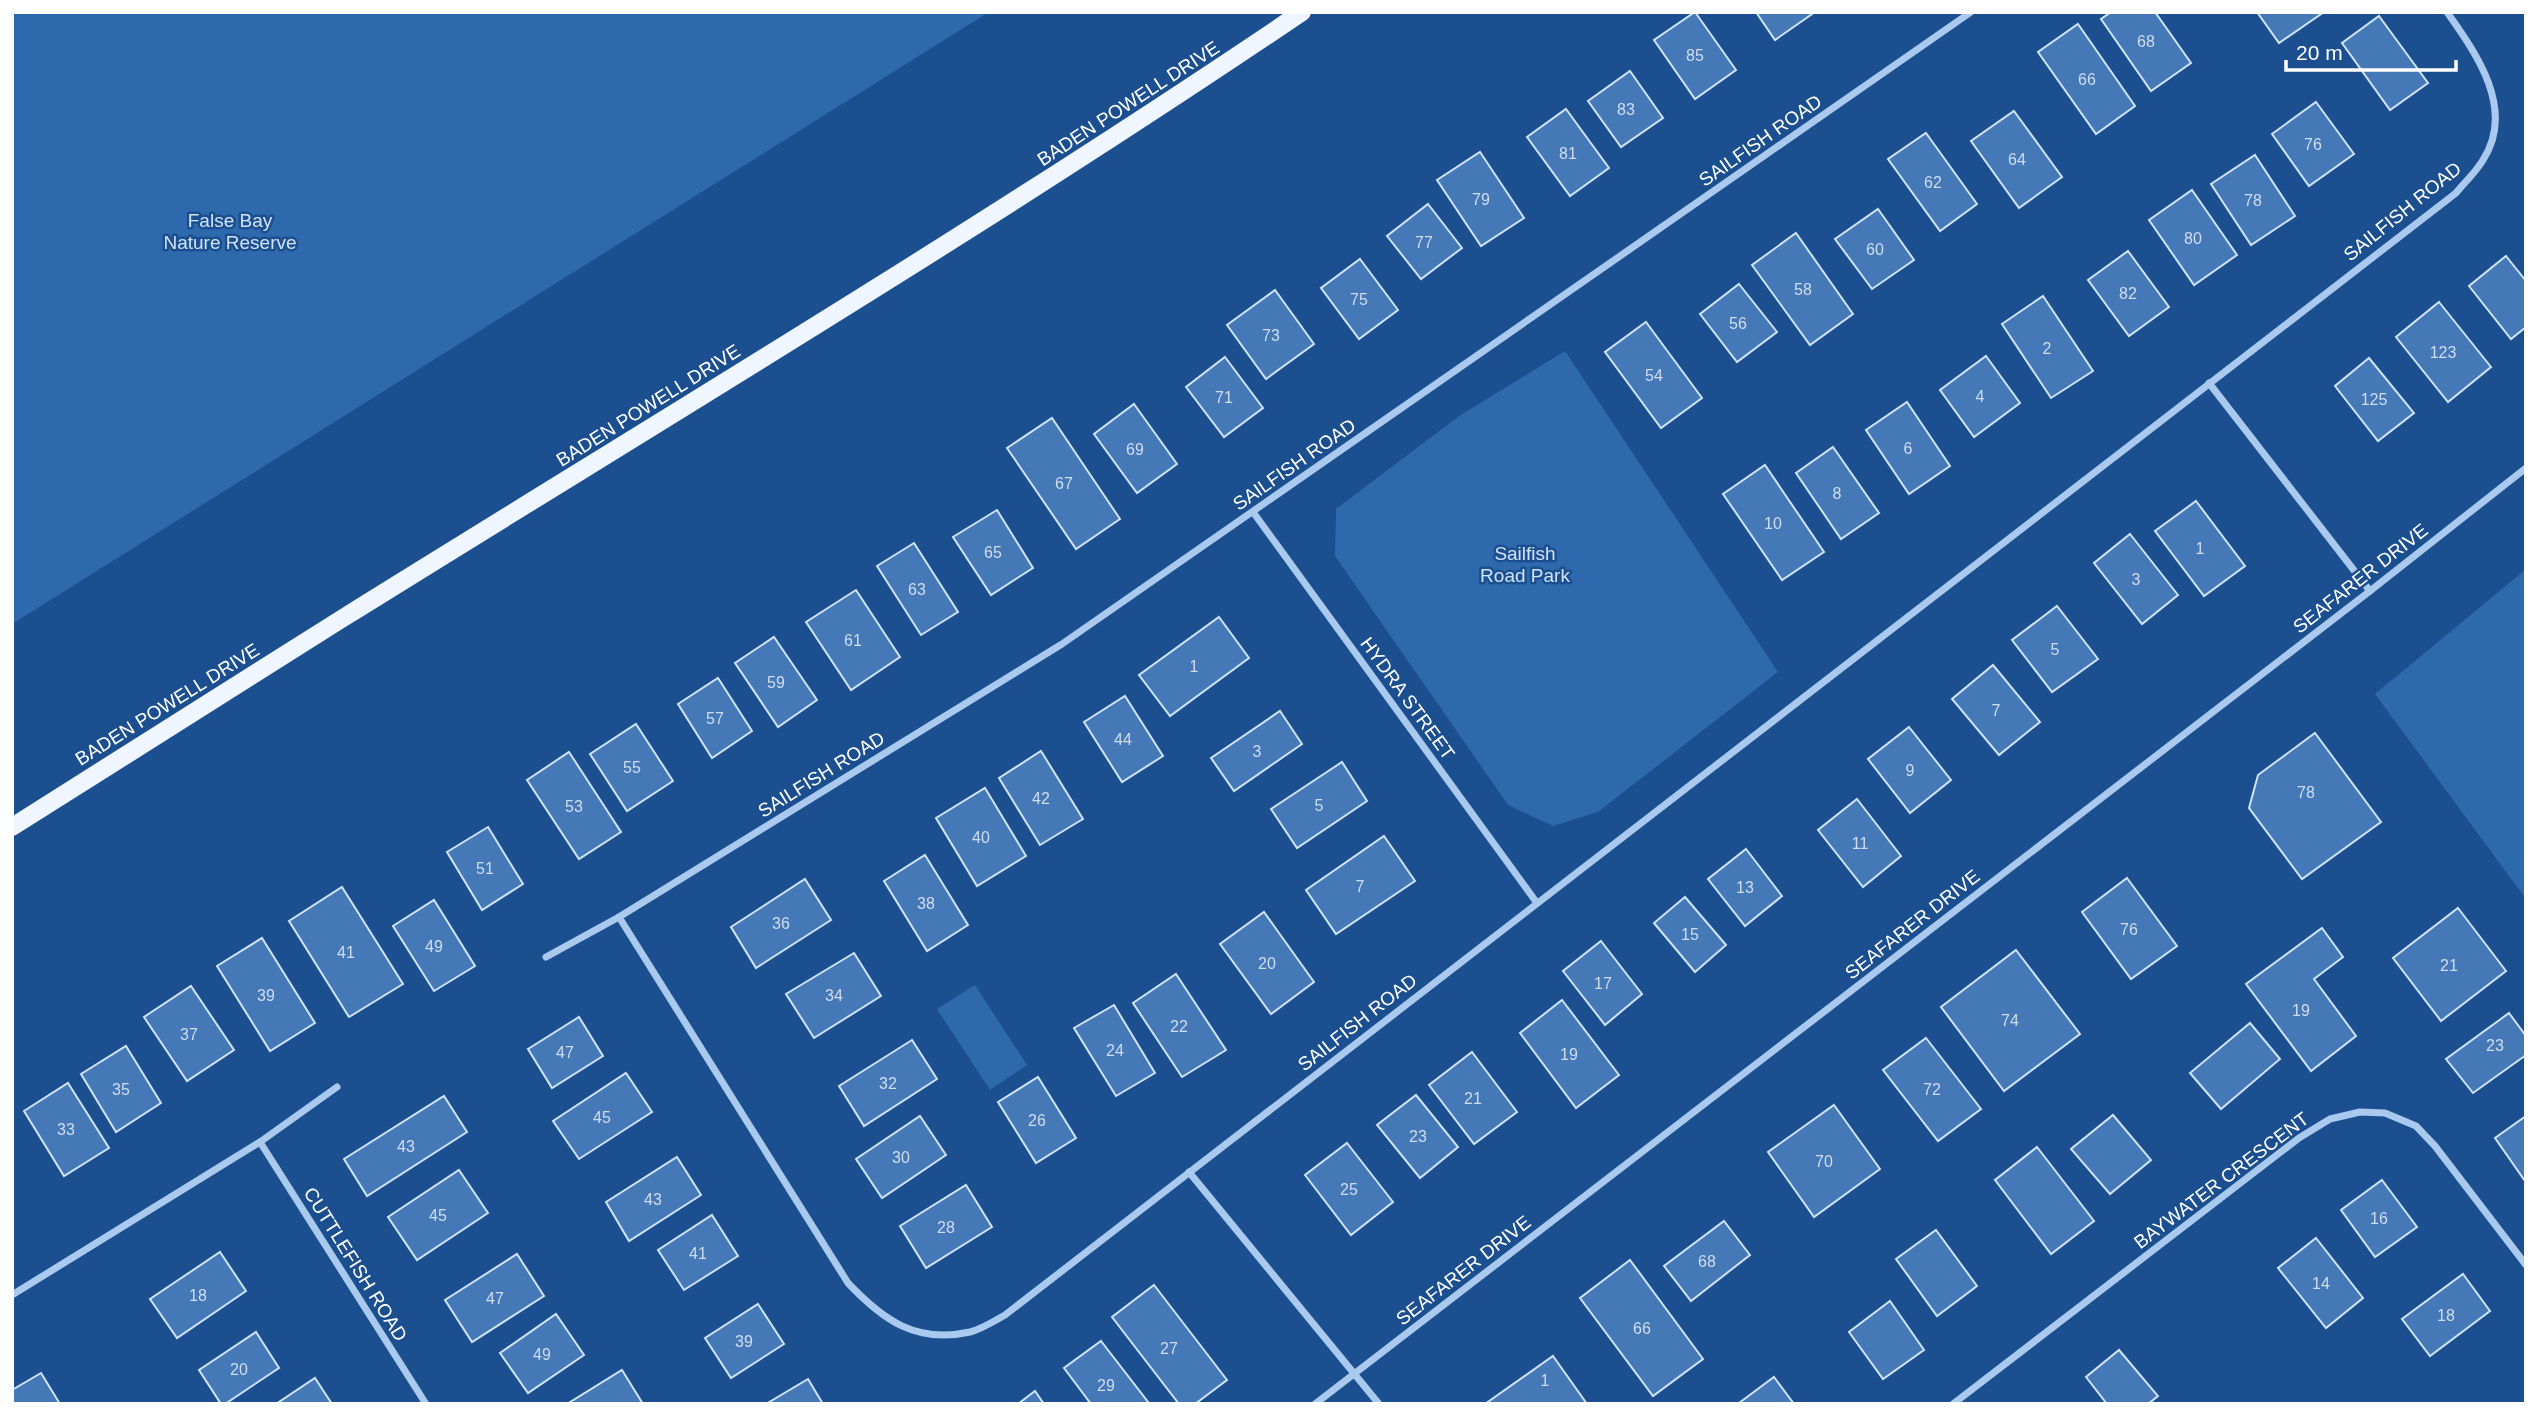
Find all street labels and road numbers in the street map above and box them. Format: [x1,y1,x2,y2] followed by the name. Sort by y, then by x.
[1033,37,1223,170] street label: BADEN POWELL DRIVE
[1695,90,1826,190] street label: SAILFISH ROAD
[2339,158,2465,265] street label: SAILFISH ROAD
[553,340,744,471] street label: BADEN POWELL DRIVE
[1229,414,1360,514] street label: SAILFISH ROAD
[2289,519,2432,637] street label: SEAFARER DRIVE
[1356,633,1459,764] street label: HYDRA STREET
[72,639,263,770] street label: BADEN POWELL DRIVE
[754,727,888,822] street label: SAILFISH ROAD
[1841,865,1984,983] street label: SEAFARER DRIVE
[1294,970,1421,1075] street label: SAILFISH ROAD
[2130,1108,2313,1253] street label: BAYWATER CRESCENT
[300,1183,411,1345] street label: CUTTLEFISH ROAD
[1392,1211,1535,1329] street label: SEAFARER DRIVE

